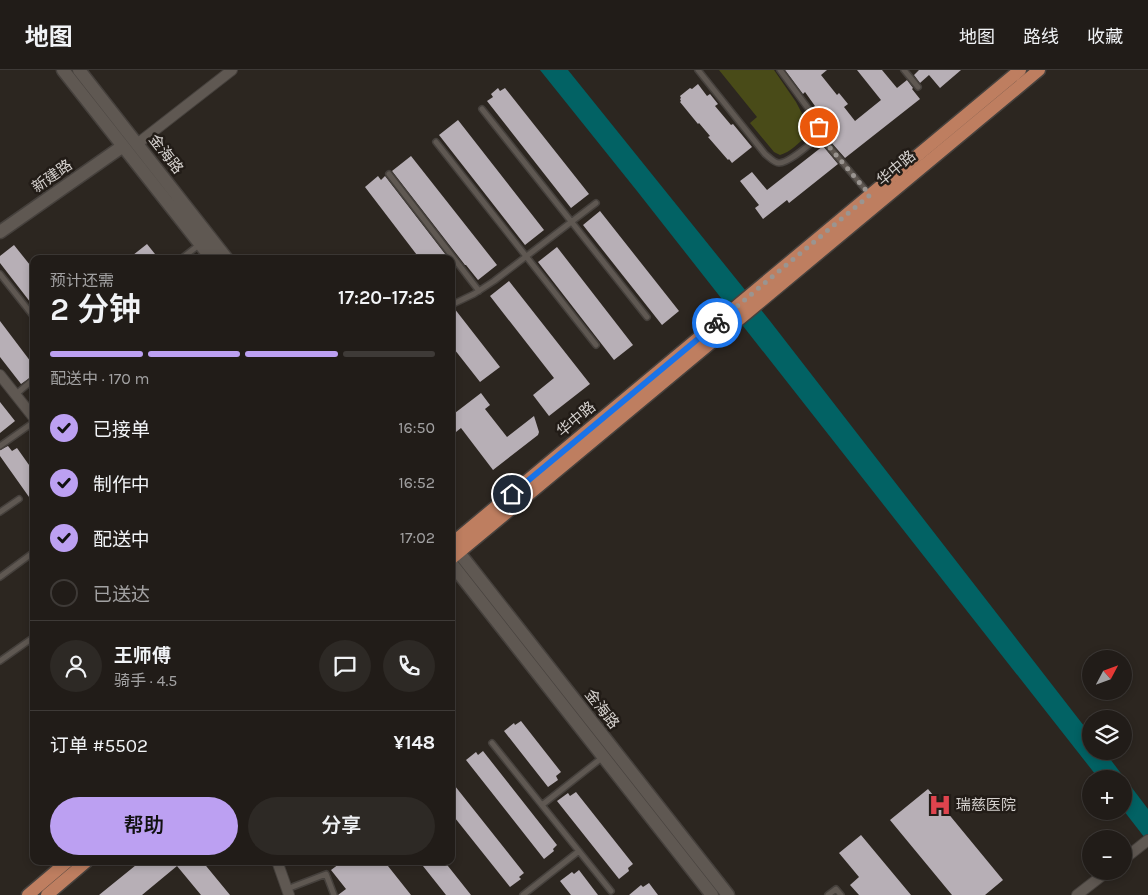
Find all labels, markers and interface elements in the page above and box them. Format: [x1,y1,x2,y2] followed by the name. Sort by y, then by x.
[25,23,73,51] text: 地图
[959,26,995,48] text: 地图
[1023,26,1059,48] text: 路线
[1087,26,1123,48] text: 收藏
[798,106,840,148] pin
[805,113,833,141] icon: bag
[145,131,187,177] street label: 金海路
[873,147,919,189] street label: 华中路
[28,156,76,196] street label: 新建路
[50,271,114,290] text: 预计还需
[338,287,435,309] text: 17:20–17:25
[50,291,141,328] text: 2 分钟
[692,298,742,348] courier
[703,309,731,337] icon: bike
[50,369,150,388] text: 配送中 · 170 m
[553,398,599,440] street label: 华中路
[50,414,78,442] icon: check
[398,418,435,437] text: 16:50
[93,419,150,441] text: 已接单
[50,469,78,497] icon: check
[399,473,435,492] text: 16:52
[491,473,533,515] pin
[93,474,150,496] text: 制作中
[498,480,526,508] icon: home
[50,524,78,552] icon: check
[400,528,435,547] text: 17:02
[93,529,150,551] text: 配送中
[93,584,150,606] text: 已送达
[50,640,102,692] button: person
[319,640,371,692] button: chat
[383,640,435,692] button: phone
[114,645,171,667] text: 王师傅
[1082,650,1132,700] north arrow
[1082,650,1132,880] map controls
[114,671,177,690] text: 骑手 · 4.5
[581,686,623,732] street label: 金海路
[1082,710,1132,760] button: layers
[393,732,435,754] text: ¥148
[50,735,148,757] text: 订单 #5502
[1082,770,1132,820] button: +
[927,792,953,818] hospital icon: 瑞慈医院
[956,796,1016,814] place label: 瑞慈医院
[50,797,238,855] button: 帮助
[248,797,435,855] button: 分享
[1082,830,1132,880] button: −

